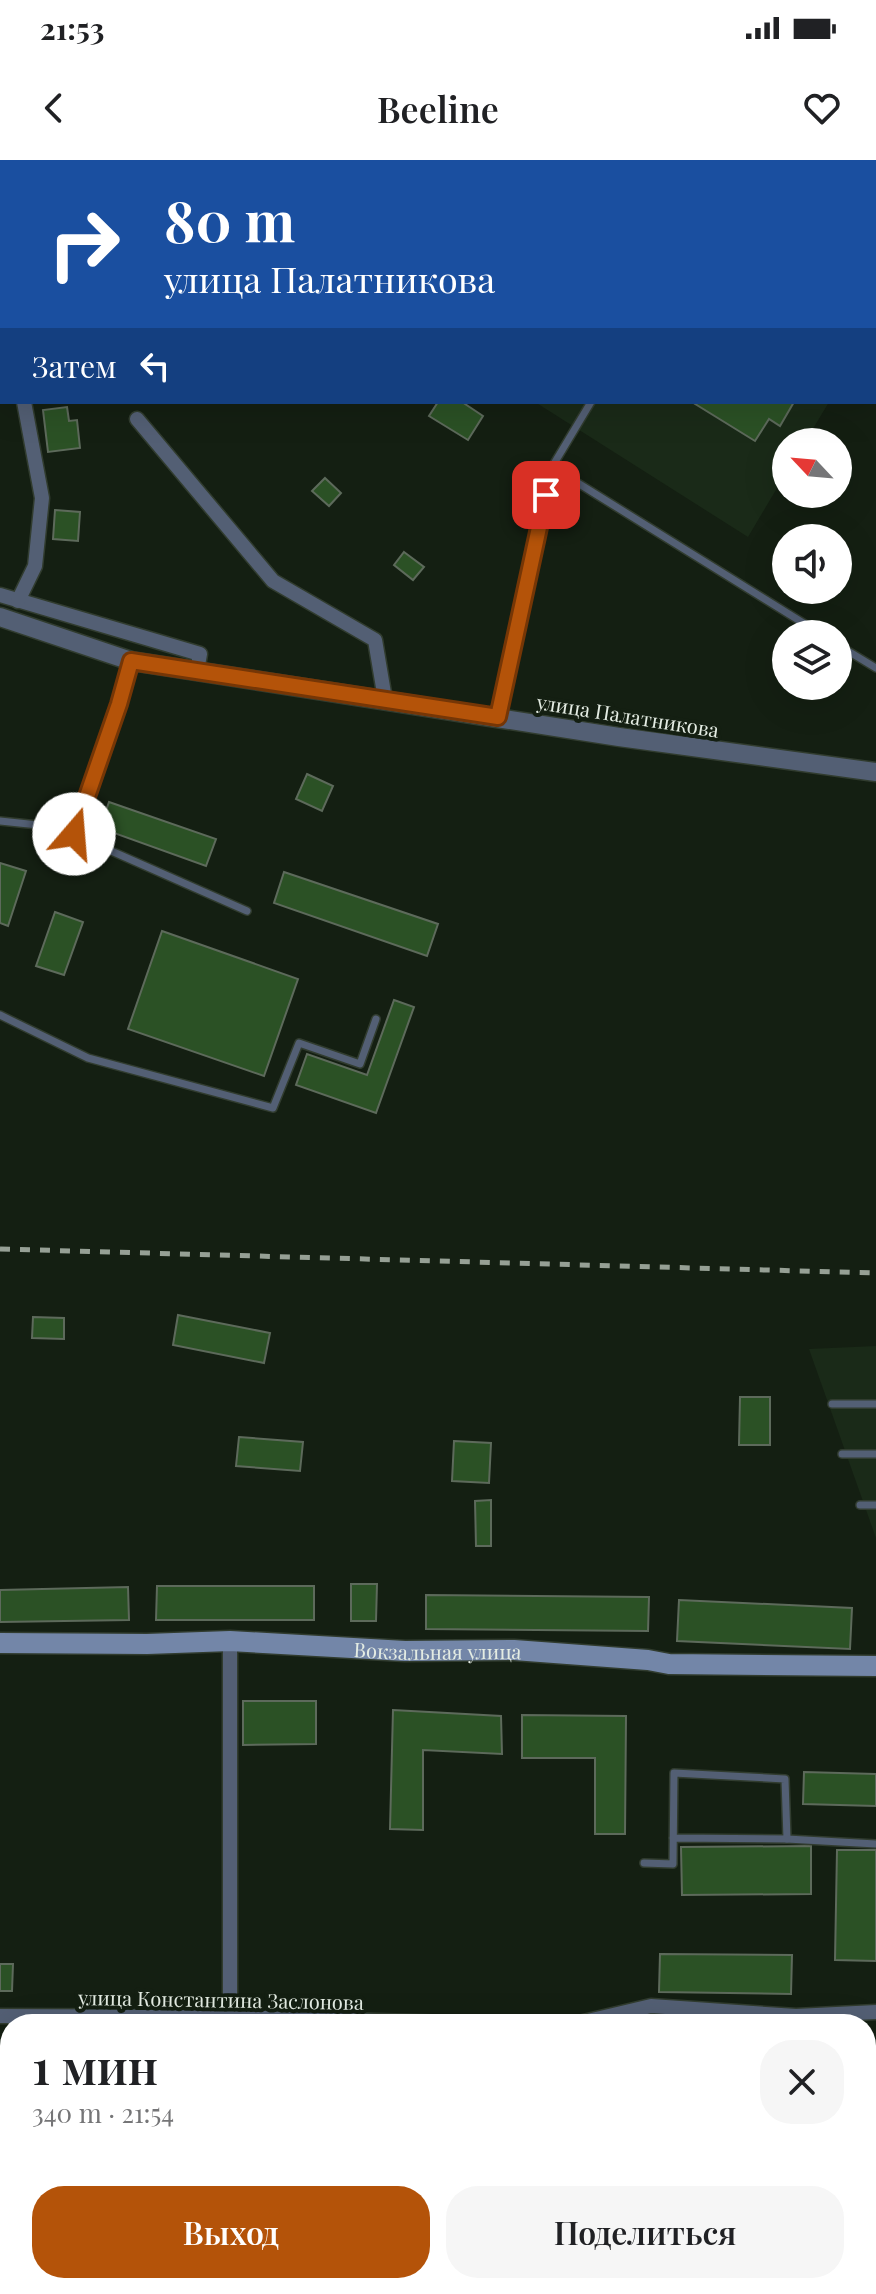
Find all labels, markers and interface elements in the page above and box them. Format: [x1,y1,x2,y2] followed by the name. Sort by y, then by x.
[40,8,104,48] text: 21:53
[377,84,499,132] text: Beeline
[32,86,76,130] icon: back
[800,86,844,130] icon: heart
[164,182,295,257] text: 80 m
[32,192,136,296] icon: right
[164,254,495,302] text: улица Палатникова
[133,344,177,388] icon: left
[32,346,117,386] text: Затем
[772,428,852,508] north arrow
[772,428,852,700] map controls
[512,461,580,529] pin
[524,473,568,517] icon: arrive
[772,524,852,604] button: sound
[772,620,852,700] button: layers
[534,687,721,743] street label: улица Палатникова
[32,792,116,876] position arrow
[353,1635,523,1665] street label: Вокзальная улица
[77,1983,364,2015] street label: улица Константина Заслонова
[32,2033,158,2097] text: 1 мин
[760,2040,844,2124] button: close
[32,2095,174,2130] text: 340 m · 21:54
[32,2186,430,2278] button: Выход
[446,2186,844,2278] button: Поделиться

